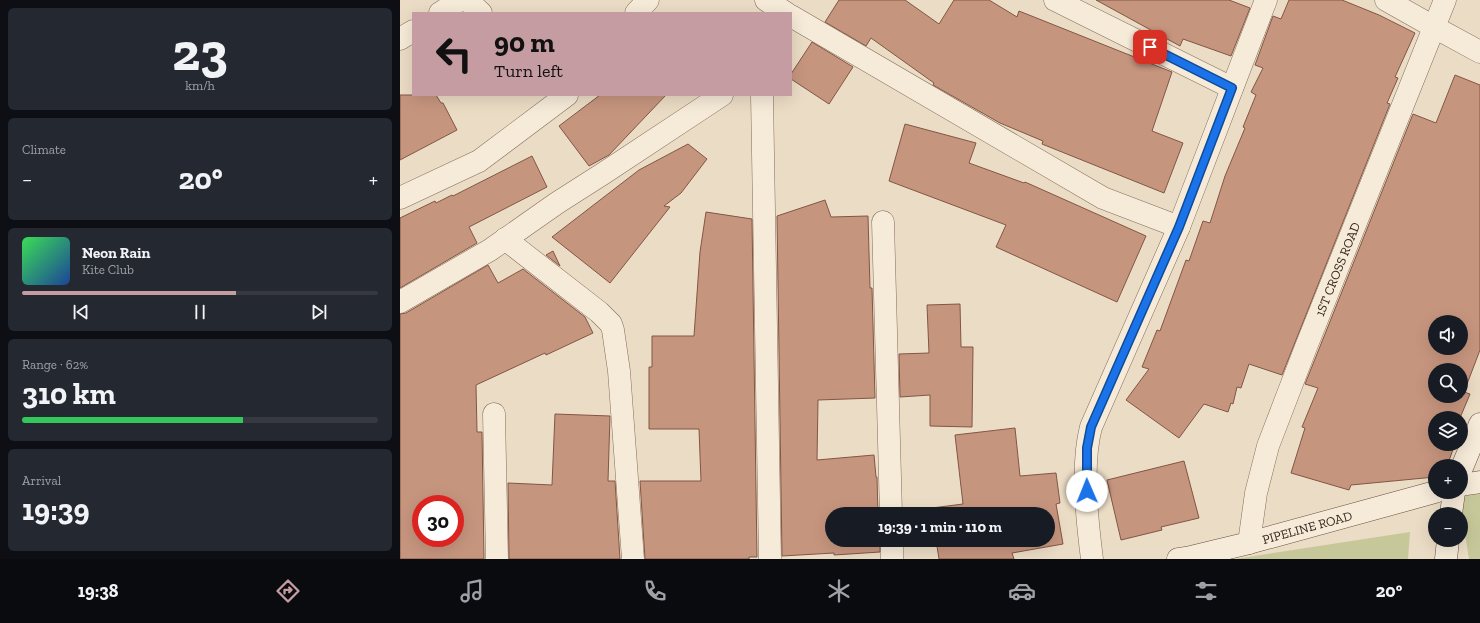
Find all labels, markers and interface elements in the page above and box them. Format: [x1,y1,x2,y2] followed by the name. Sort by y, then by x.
[172,21,228,83] text: 23
[494,26,555,59] text: 90 m
[428,28,480,80] icon: left
[1133,30,1167,64] pin
[1139,36,1161,58] icon: arrive
[494,60,563,82] text: Turn left
[185,78,215,93] text: km/h
[22,142,66,157] text: Climate
[178,161,223,197] text: 20°
[22,166,32,193] text: −
[369,166,378,193] text: +
[1312,220,1363,318] street label: 1ST CROSS ROAD
[82,244,150,262] text: Neon Rain
[82,262,134,277] text: Kite Club
[70,301,92,323] icon: previous
[189,301,211,323] icon: pause
[308,301,330,323] icon: next
[1428,315,1468,547] map controls
[1428,315,1468,355] button: sound
[22,357,88,372] text: Range · 62%
[1428,363,1468,403] button: search
[22,376,116,412] text: 310 km
[1428,411,1468,451] button: layers
[1428,459,1468,499] button: +
[1066,470,1108,512] position arrow
[22,473,61,488] text: Arrival
[22,492,90,528] text: 19:39
[412,495,464,547] speed limit sign: 30
[1428,507,1468,547] button: −
[1260,508,1354,547] street label: PIPELINE ROAD
[878,518,1002,536] text: 19:39 · 1 min · 110 m
[274,577,302,605] icon: directions
[458,577,486,605] icon: music
[641,577,669,605] icon: phone
[825,577,853,605] icon: climate
[1008,577,1036,605] icon: car
[1192,577,1220,605] icon: filters
[78,580,118,602] text: 19:38
[1376,580,1402,602] text: 20°

